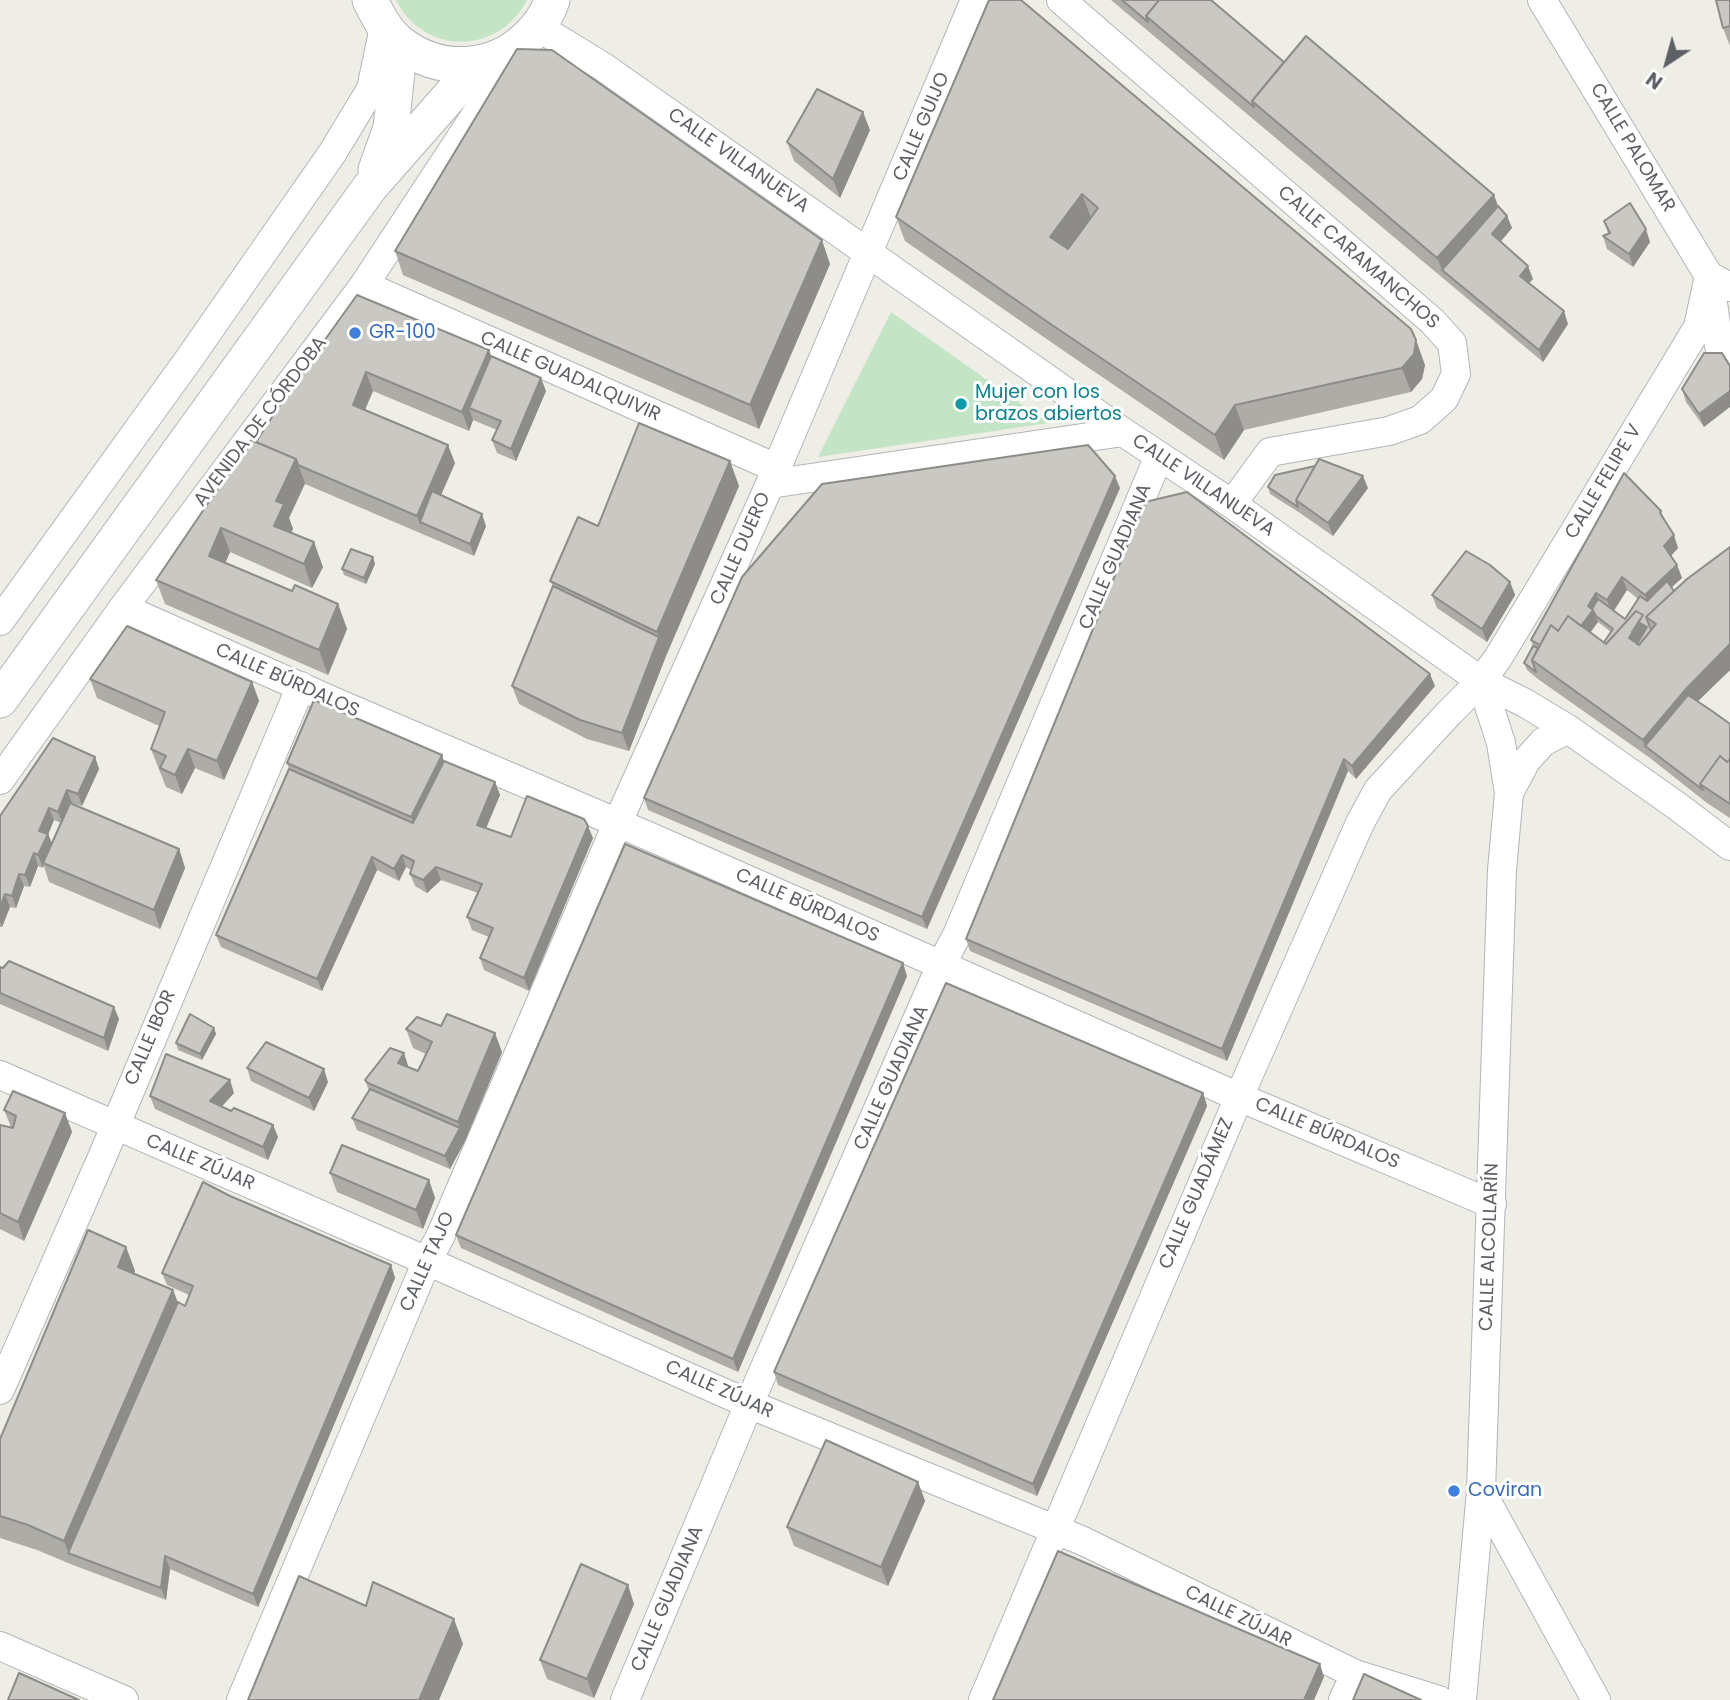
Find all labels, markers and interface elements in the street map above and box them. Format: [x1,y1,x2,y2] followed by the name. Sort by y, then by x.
[1632,28,1702,98] north arrow
[1641,65,1668,96] text: N
[889,69,955,185] street label: CALLE GUIJO
[1585,79,1679,217] street label: CALLE PALOMAR
[663,104,813,218] street label: CALLE VILLANUEVA
[1272,182,1444,334] street label: CALLE CARAMANCHOS
[369,322,436,344] place label: GR-100
[347,325,363,341] marker: GR-100
[476,327,664,427] street label: CALLE GUADALQUIVIR
[190,332,332,512] street label: AVENIDA DE CÓRDOBA
[975,382,1122,426] place label: Mujer con los brazos abiertos
[953,396,969,412] marker: Mujer con los brazos abiertos
[1561,421,1647,543] street label: CALLE FELIPE V
[1127,430,1279,542] street label: CALLE VILLANUEVA
[1075,481,1157,633] street label: CALLE GUADIANA
[706,489,776,609] street label: CALLE DUERO
[211,639,363,723] street label: CALLE BÚRDALOS
[731,864,883,948] street label: CALLE BÚRDALOS
[121,987,181,1089] street label: CALLE IBOR
[850,1002,934,1154] street label: CALLE GUADIANA
[1251,1093,1403,1175] street label: CALLE BÚRDALOS
[1155,1115,1239,1273] street label: CALLE GUADÁMEZ
[142,1130,258,1196] street label: CALLE ZÚJAR
[1476,1163,1504,1331] street label: CALLE ALCOLLARÍN
[396,1209,460,1315] street label: CALLE TAJO
[661,1356,777,1424] street label: CALLE ZÚJAR
[1468,1480,1542,1502] place label: Coviran
[1446,1483,1462,1499] marker: Coviran
[627,1523,709,1675] street label: CALLE GUADIANA
[1181,1581,1295,1653] street label: CALLE ZÚJAR

